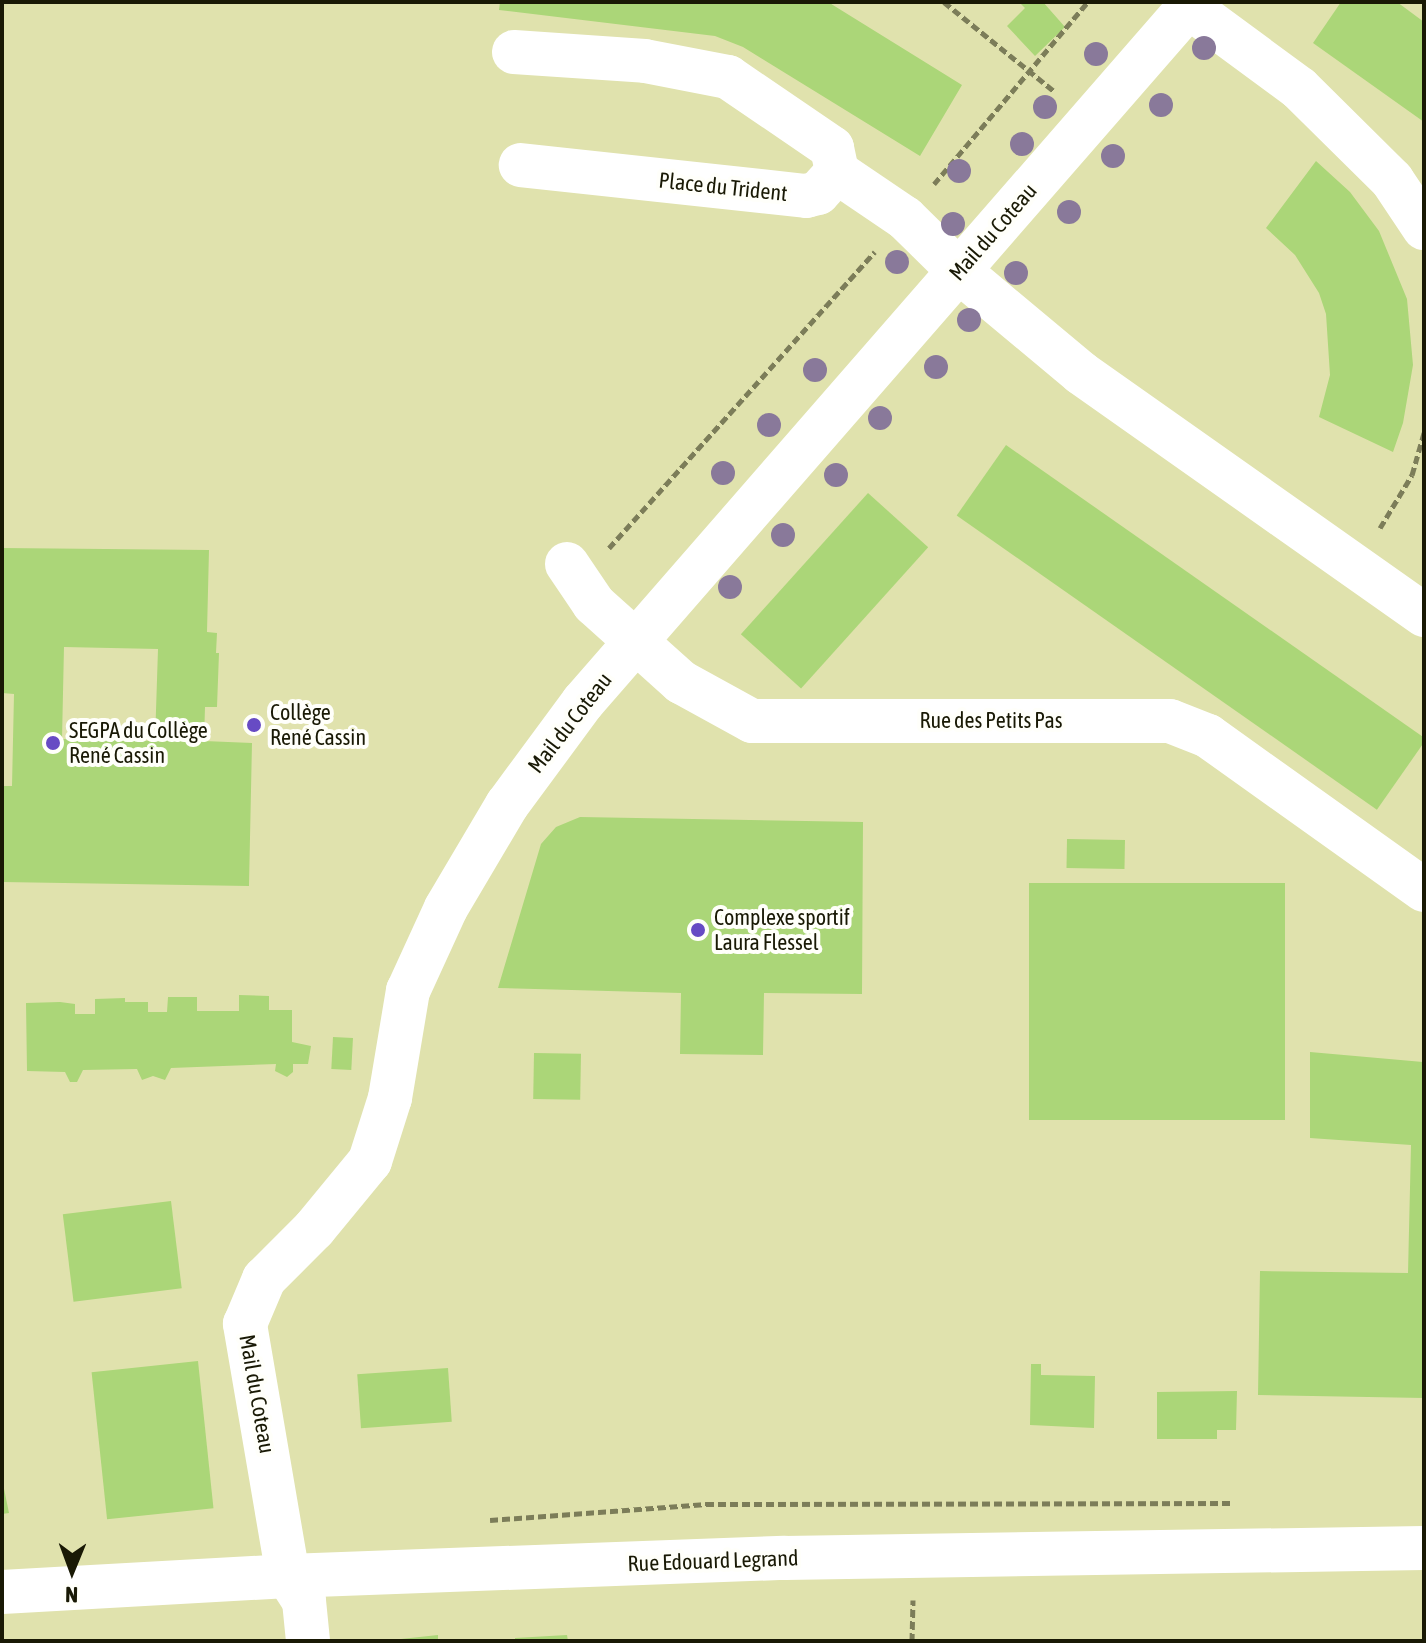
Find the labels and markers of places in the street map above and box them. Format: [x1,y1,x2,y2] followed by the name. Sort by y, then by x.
[270,699,366,750] place label: Collège René Cassin
[245,716,263,734] marker: Collège René Cassin
[69,717,208,768] place label: SEGPA du Collège René Cassin
[44,734,62,752] marker: SEGPA du Collège René Cassin
[714,904,850,956] place label: Complexe sportif Laura Flessel
[689,921,707,939] marker: Complexe sportif Laura Flessel

